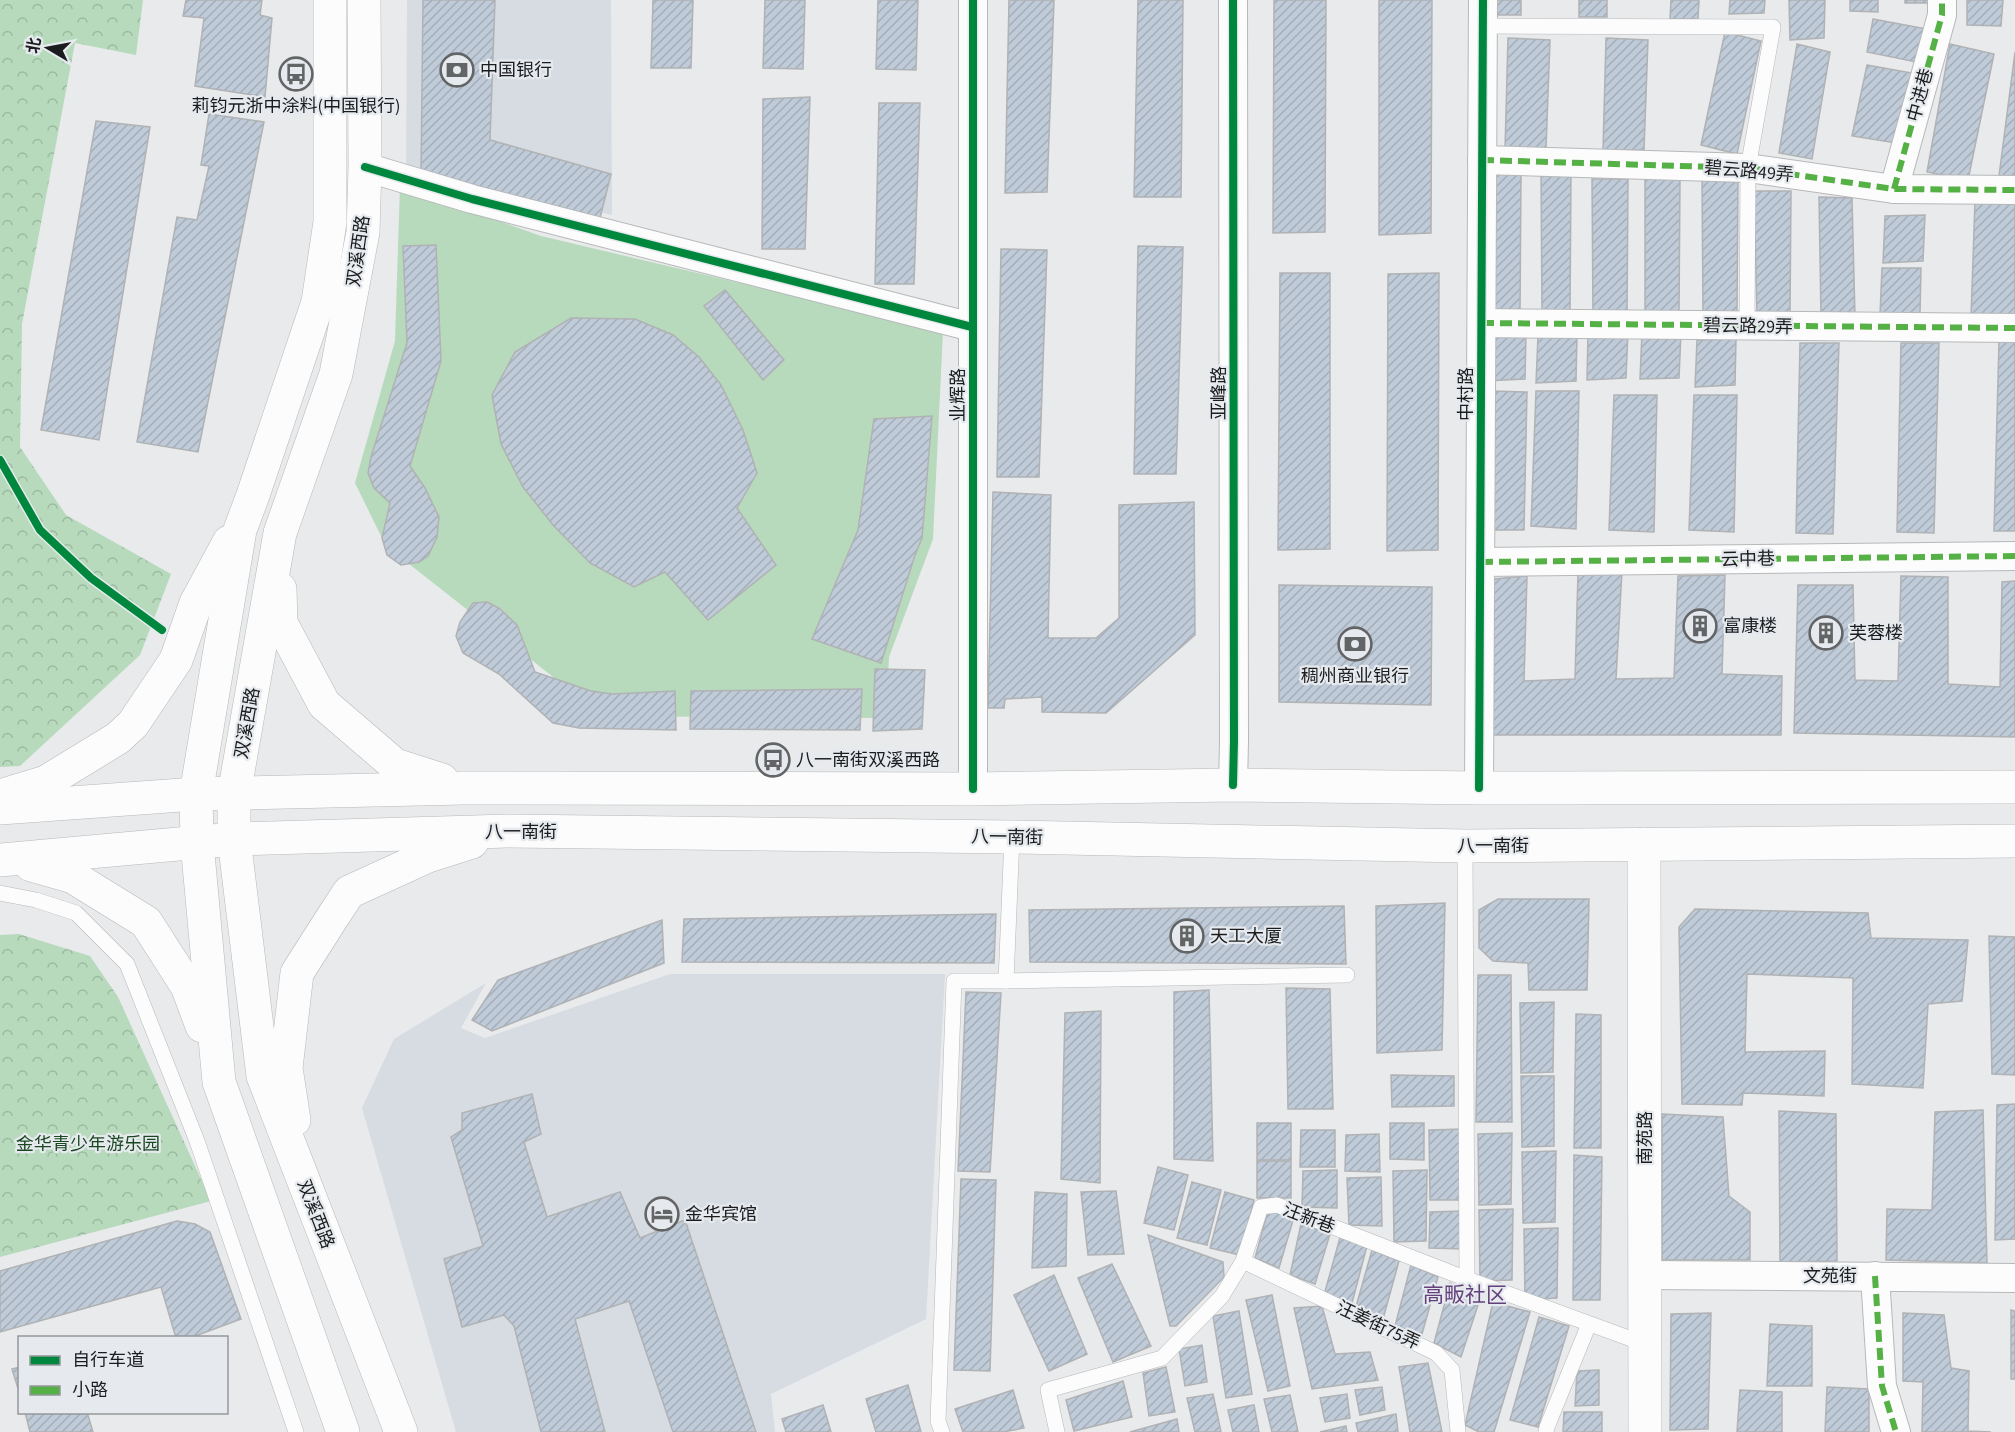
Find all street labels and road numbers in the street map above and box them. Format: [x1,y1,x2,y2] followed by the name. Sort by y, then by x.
[1901,66,1940,124] street label: 中进巷
[1703,155,1795,188] street label: 碧云路49弄
[341,214,376,288] street label: 双溪西路
[1703,313,1793,340] street label: 碧云路29弄
[1207,366,1232,420] street label: 亚峰路
[1454,367,1479,421] street label: 中村路
[946,368,971,422] street label: 业辉路
[1721,547,1775,572] street label: 云中巷
[229,685,266,761] street label: 双溪西路
[485,820,557,845] street label: 八一南街
[971,824,1043,851] street label: 八一南街
[1457,834,1529,859] street label: 八一南街
[1633,1111,1658,1165] street label: 南苑路
[291,1176,340,1252] street label: 双溪西路
[1279,1197,1339,1240] street label: 汪新巷
[1803,1264,1857,1289] street label: 文苑街
[1332,1295,1424,1356] street label: 汪姜街75弄

